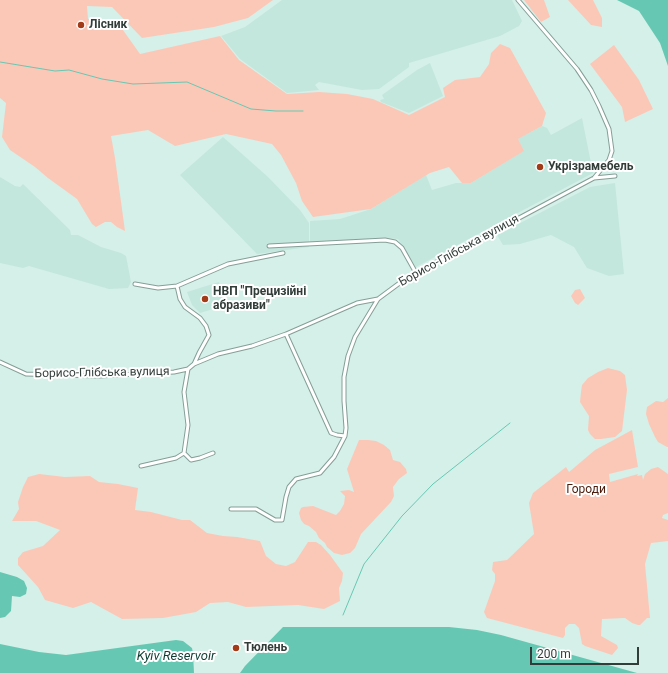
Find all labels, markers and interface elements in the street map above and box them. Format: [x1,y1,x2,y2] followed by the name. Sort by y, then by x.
[89,18,127,32] place label: Лісник
[76,20,86,30] marker: Лісник
[548,160,633,174] place label: Укрізрамебель
[535,162,545,172] marker: Укрізрамебель
[397,212,521,290] street label: Борисо-Глібська вулиця
[213,285,306,313] place label: НВП "Прецизійні абразиви"
[200,294,210,304] marker: НВП "Прецизійні абразиви"
[34,365,170,381] street label: Борисо-Глібська вулиця
[566,483,606,497] park label: Городи
[532,639,641,665] scale bar
[244,641,287,655] place label: Тюлень
[231,643,241,653] marker: Тюлень
[537,647,571,661] text: 200 m
[137,649,215,665] water label: Kyiv Reservoir

